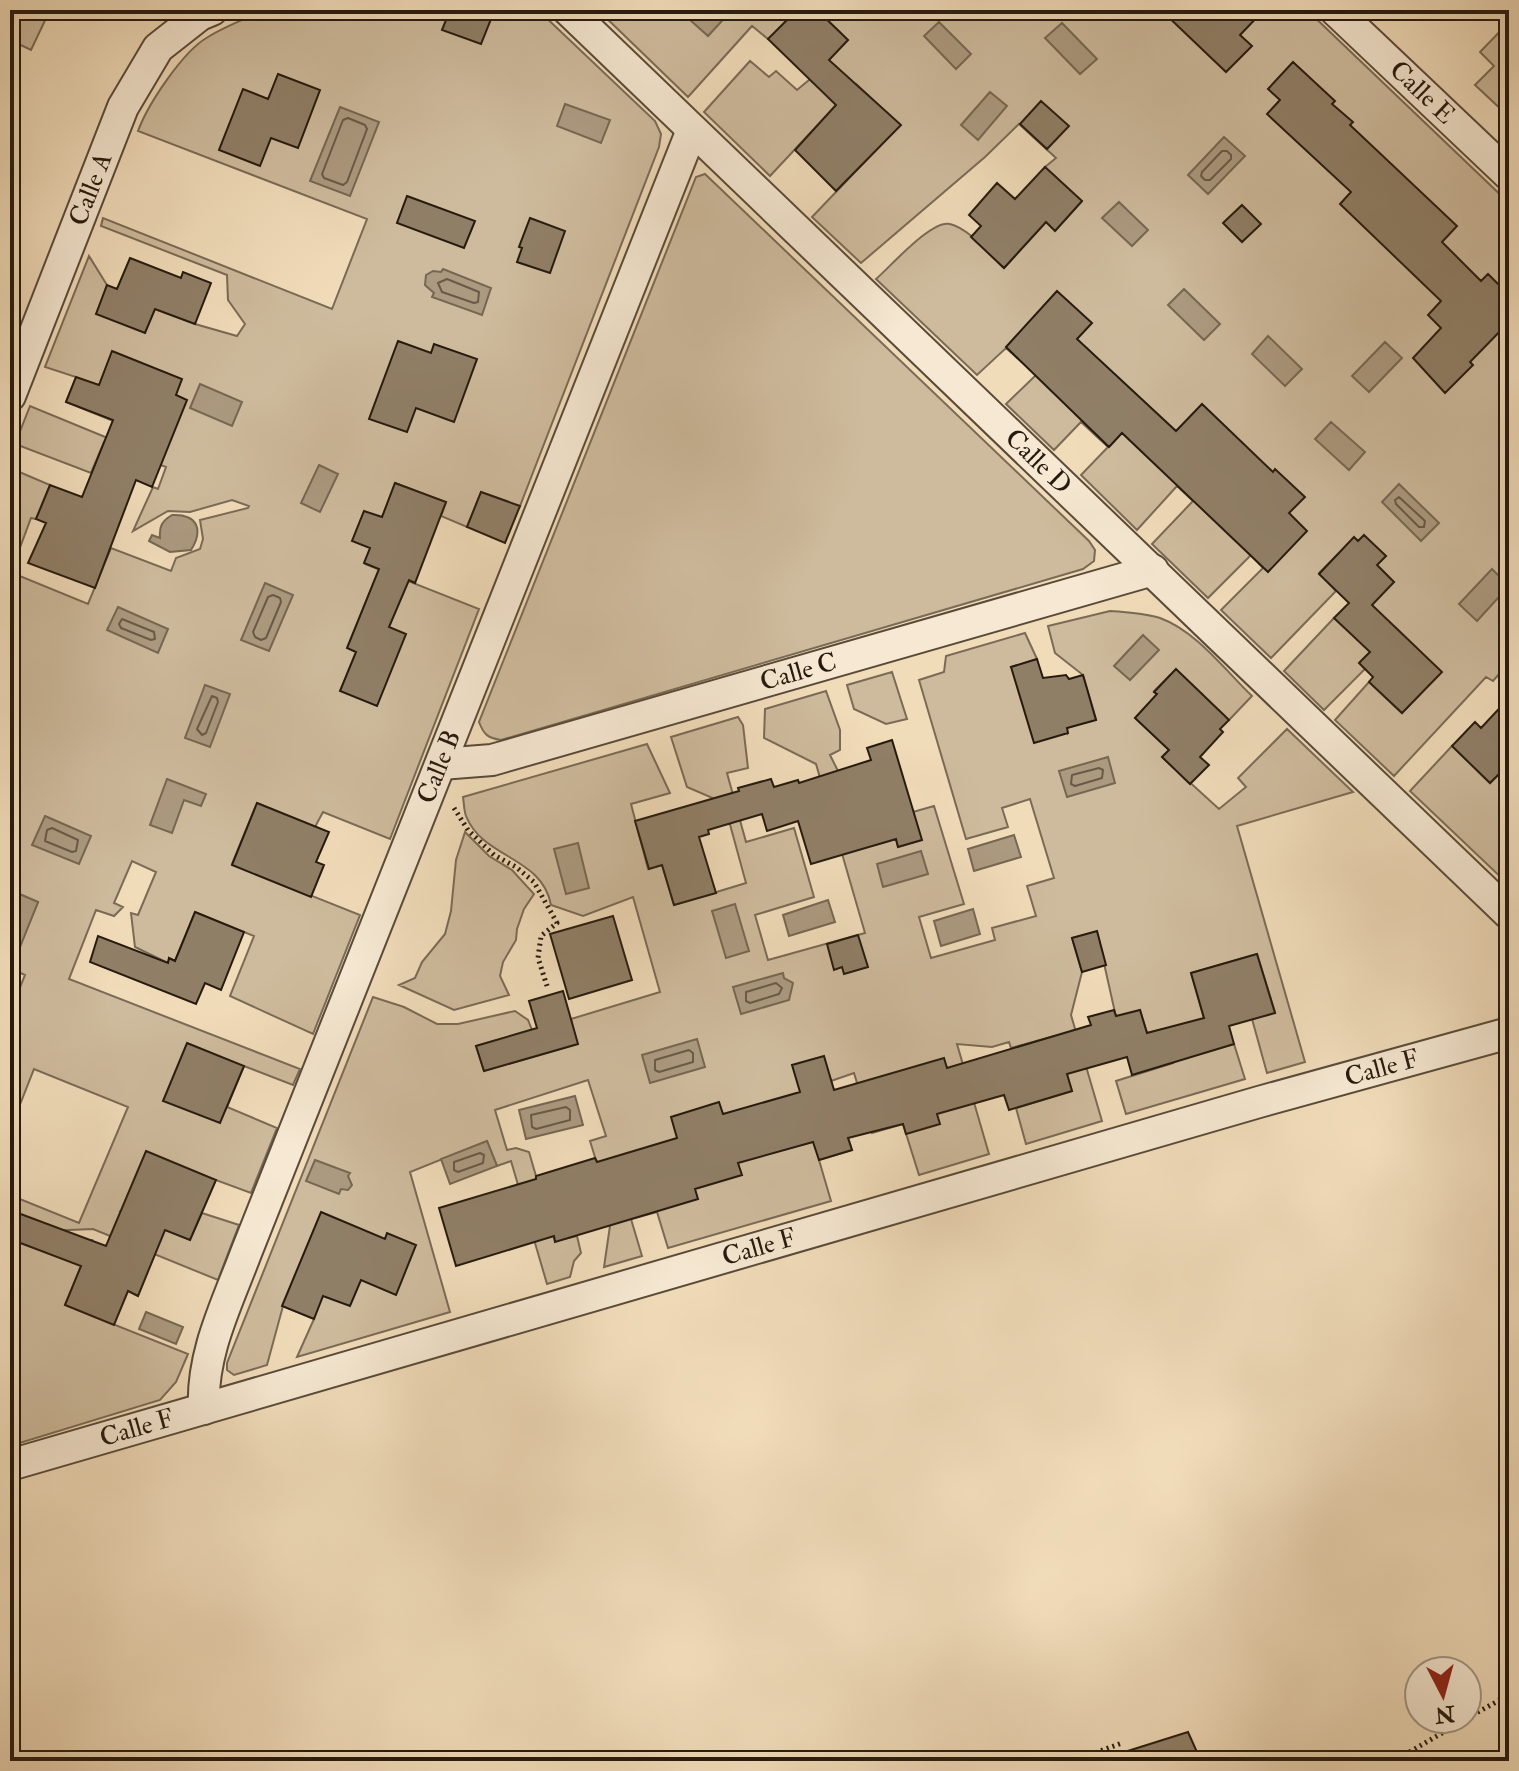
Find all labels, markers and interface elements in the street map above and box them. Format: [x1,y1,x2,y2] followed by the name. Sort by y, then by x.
[1383,54,1461,131] street label: Calle E
[62,148,120,230] street label: Calle A
[998,422,1078,501] street label: Calle D
[756,646,840,698] street label: Calle C
[410,725,468,808] street label: Calle B
[1341,1043,1422,1094] street label: Calle F
[718,1221,800,1273] street label: Calle F
[96,1402,178,1454] street label: Calle F
[1403,1655,1483,1735] north arrow
[1433,1699,1457,1729] text: N

